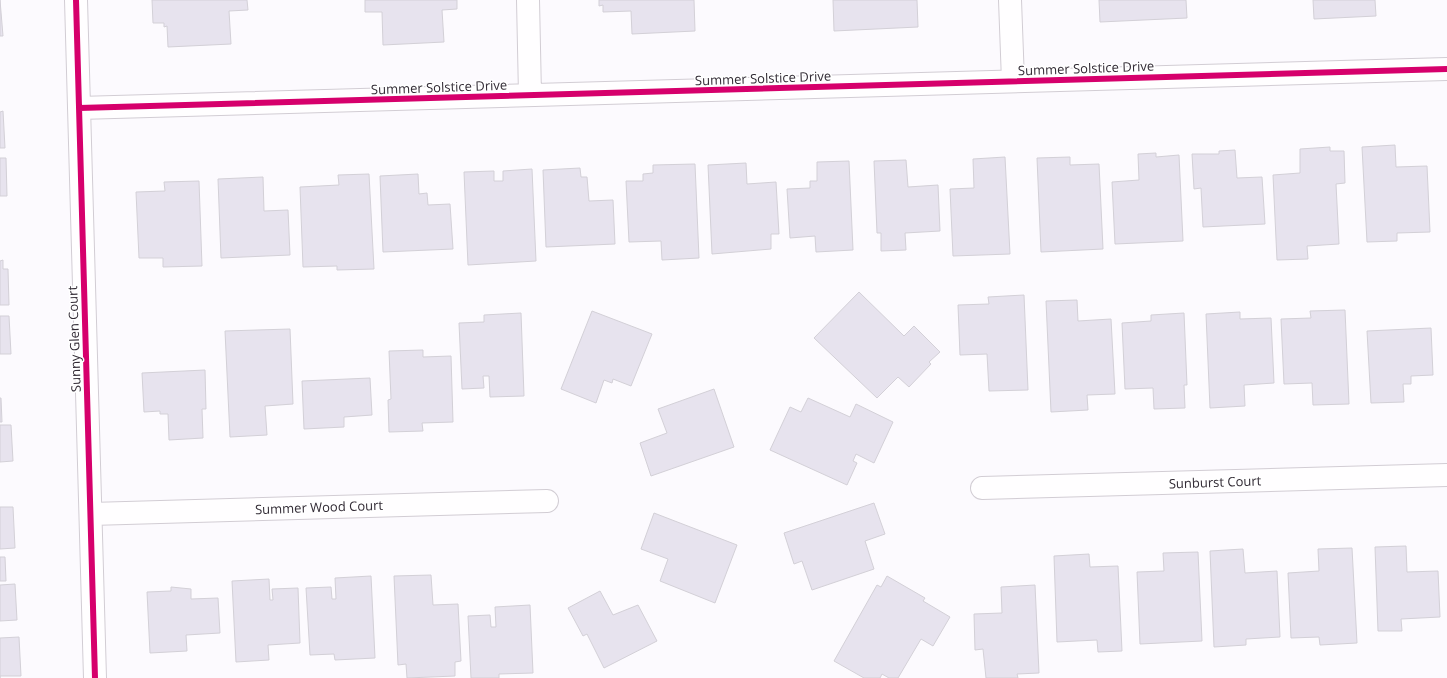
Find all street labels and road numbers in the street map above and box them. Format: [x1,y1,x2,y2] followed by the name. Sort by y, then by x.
[1018,57,1154,79] street label: Summer Solstice Drive
[695,67,831,89] street label: Summer Solstice Drive
[371,76,507,98] street label: Summer Solstice Drive
[63,285,85,392] street label: Sunny Glen Court
[1168,471,1262,493] street label: Sunburst Court
[255,496,384,518] street label: Summer Wood Court

